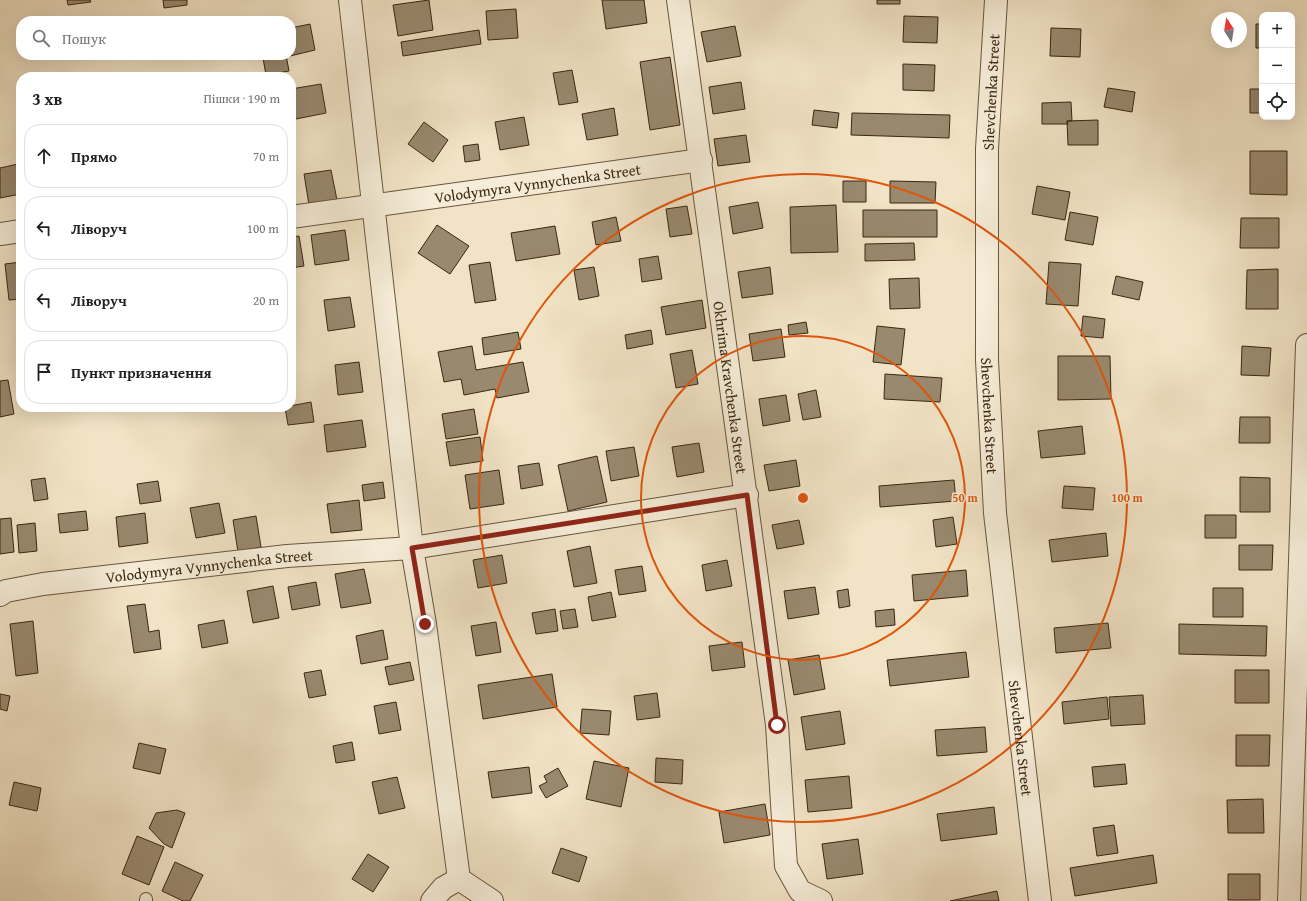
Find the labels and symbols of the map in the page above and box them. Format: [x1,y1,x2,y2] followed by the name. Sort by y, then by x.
[1211,12,1247,48] north arrow
[977,33,1005,151] street label: Shevchenka Street
[433,158,643,207] street label: Volodymyra Vynnychenka Street
[709,300,753,476] street label: Okhrima Kravchenka Street
[976,357,1003,475] street label: Shevchenka Street
[952,489,978,506] text: 50 m
[1111,489,1144,506] text: 100 m
[796,491,810,505] centre of rings
[104,544,314,587] street label: Volodymyra Vynnychenka Street
[416,615,434,633] route end
[1004,679,1038,798] street label: Shevchenka Street
[768,716,786,734] route start

